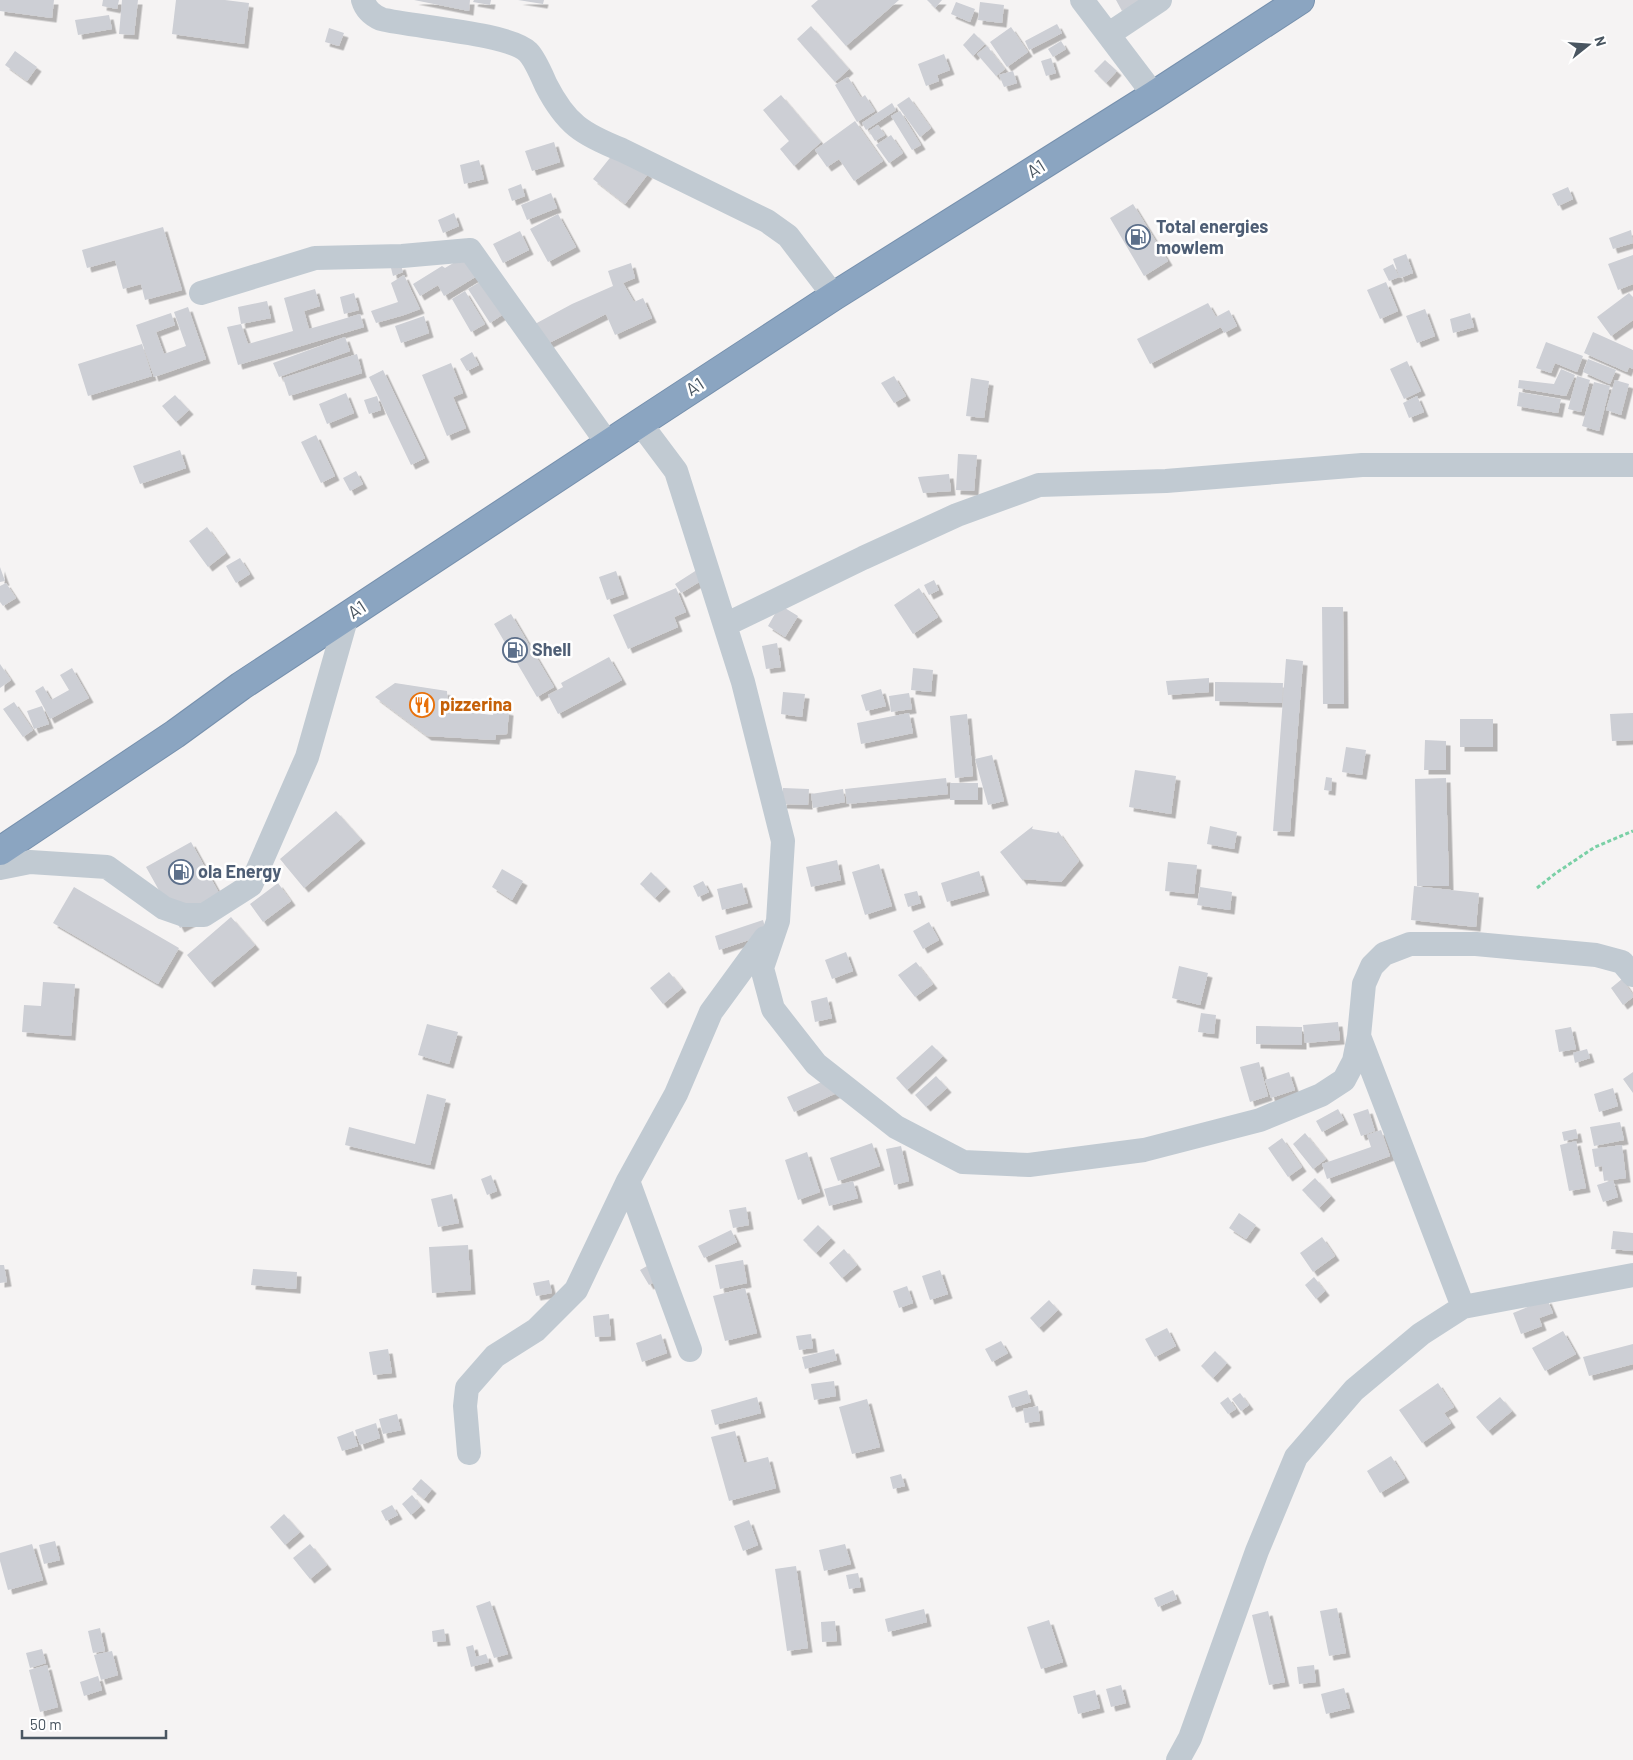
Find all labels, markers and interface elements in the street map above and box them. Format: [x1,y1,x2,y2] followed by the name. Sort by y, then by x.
[1563,20,1613,70] north arrow
[1591,34,1610,48] text: N
[1022,154,1049,182] street label: A1
[1156,215,1268,258] place label: Total energies mowlem
[1125,224,1151,250] fuel station icon: Total energies mowlem
[681,372,708,400] street label: A1
[343,595,370,623] street label: A1
[502,637,528,663] fuel station icon: Shell
[532,638,571,660] place label: Shell
[409,692,435,718] restaurant icon: pizzerina
[440,693,512,715] place label: pizzerina
[168,859,194,885] fuel station icon: ola Energy
[198,860,281,882] place label: ola Energy
[22,1708,166,1740] scale bar
[30,1715,62,1733] text: 50 m

